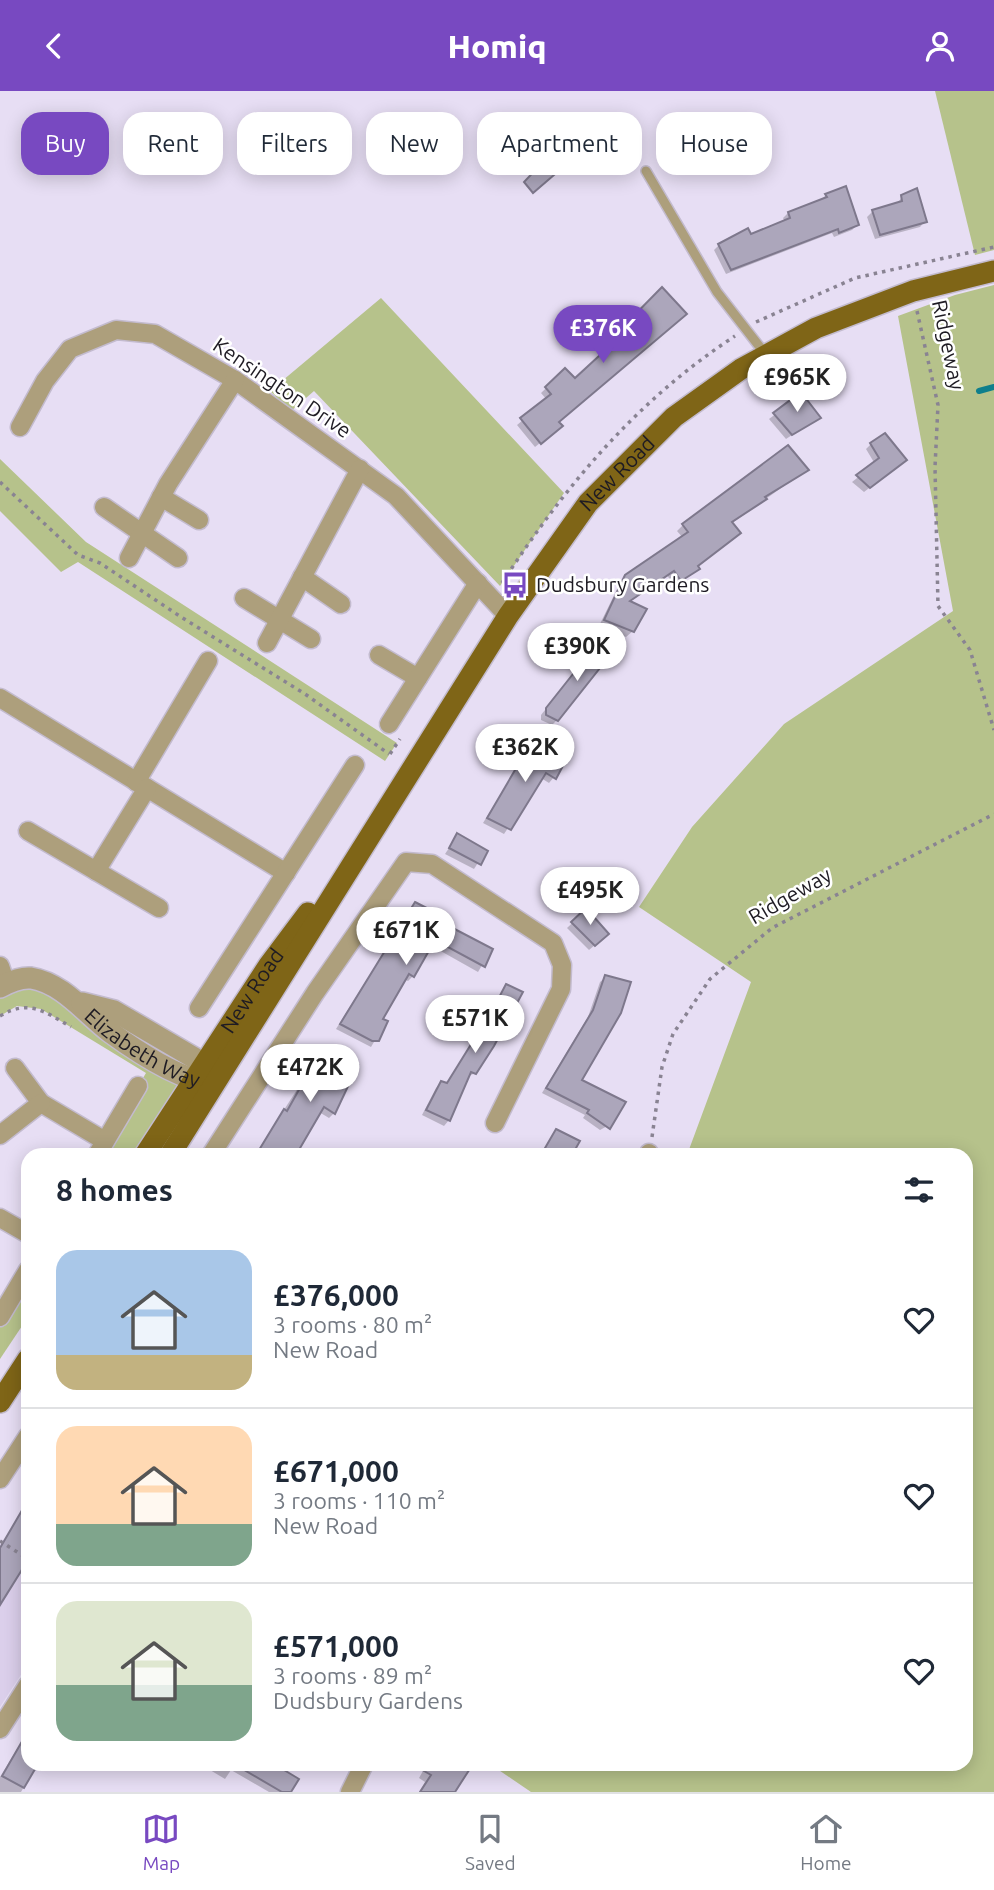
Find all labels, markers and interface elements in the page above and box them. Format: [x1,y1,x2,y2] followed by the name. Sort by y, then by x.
[35,27,73,65] icon: back
[921,27,959,65] icon: person
[447,28,547,64] text: Homiq
[21,112,109,175] chip: Buy
[123,112,223,175] chip: Rent
[237,112,352,175] chip: Filters
[366,112,463,175] chip: New
[477,112,642,175] chip: Apartment
[656,112,772,175] chip: House
[928,298,970,392] street label: Ridgeway
[554,306,652,365] pin: £376K
[569,315,637,340] text: £376K
[209,332,356,442] street label: Kensington Drive
[748,355,846,414] pin: £965K
[763,364,831,389] text: £965K
[574,431,659,516] street label: New Road
[500,570,530,600] bus stop icon: Dudsbury Gardens
[536,572,709,596] place label: Dudsbury Gardens
[528,623,626,683] pin: £390K
[543,633,611,658] text: £390K
[476,725,574,784] pin: £362K
[491,734,559,759] text: £362K
[744,862,835,928] street label: Ridgeway
[541,867,639,927] pin: £495K
[556,877,624,902] text: £495K
[357,907,455,967] pin: £671K
[372,917,440,942] text: £671K
[215,943,288,1037] street label: New Road
[426,995,524,1055] pin: £571K
[80,1003,203,1091] street label: Elizabeth Way
[441,1005,509,1030] text: £571K
[261,1045,359,1104] pin: £472K
[276,1054,344,1079] text: £472K
[900,1171,938,1209] icon: filters
[56,1173,173,1207] text: 8 homes
[112,1278,196,1362] icon: home
[273,1278,399,1312] text: £376,000
[900,1301,938,1339] icon: heart
[273,1312,432,1337] text: 3 rooms · 80 m²
[273,1337,378,1362] text: New Road
[112,1454,196,1538] icon: home
[273,1454,399,1488] text: £671,000
[900,1477,938,1515] icon: heart
[273,1488,445,1513] text: 3 rooms · 110 m²
[273,1513,378,1538] text: New Road
[112,1629,196,1713] icon: home
[273,1629,399,1663] text: £571,000
[900,1652,938,1690] icon: heart
[273,1663,432,1688] text: 3 rooms · 89 m²
[273,1688,463,1713] text: Dudsbury Gardens
[142,1810,180,1874] tab: Map
[465,1810,516,1874] tab: Saved
[800,1810,852,1874] tab: Home

